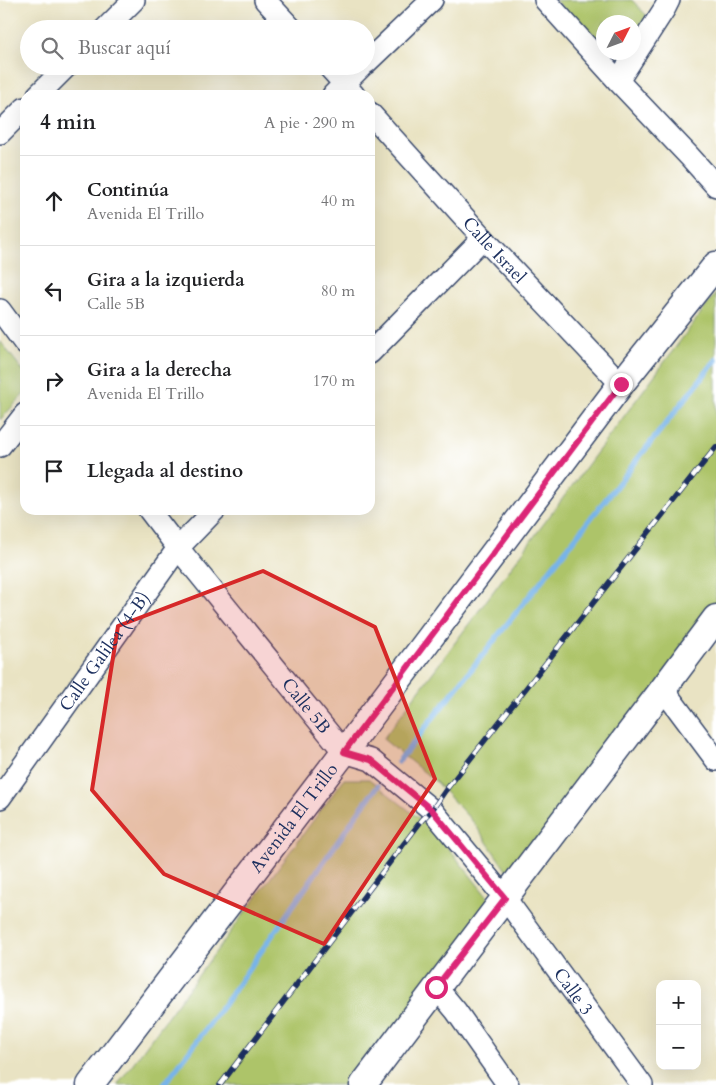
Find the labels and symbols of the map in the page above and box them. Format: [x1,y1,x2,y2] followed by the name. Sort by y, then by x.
[596,15,641,60] north arrow
[457,211,532,289] street label: Calle Israel
[610,373,633,396] route end
[53,586,156,716] street label: Calle Galilea (4-B)
[276,672,337,739] street label: Calle 5B
[244,758,344,878] street label: Avenida El Trillo
[548,963,599,1020] street label: Calle 3
[425,976,448,999] route start

